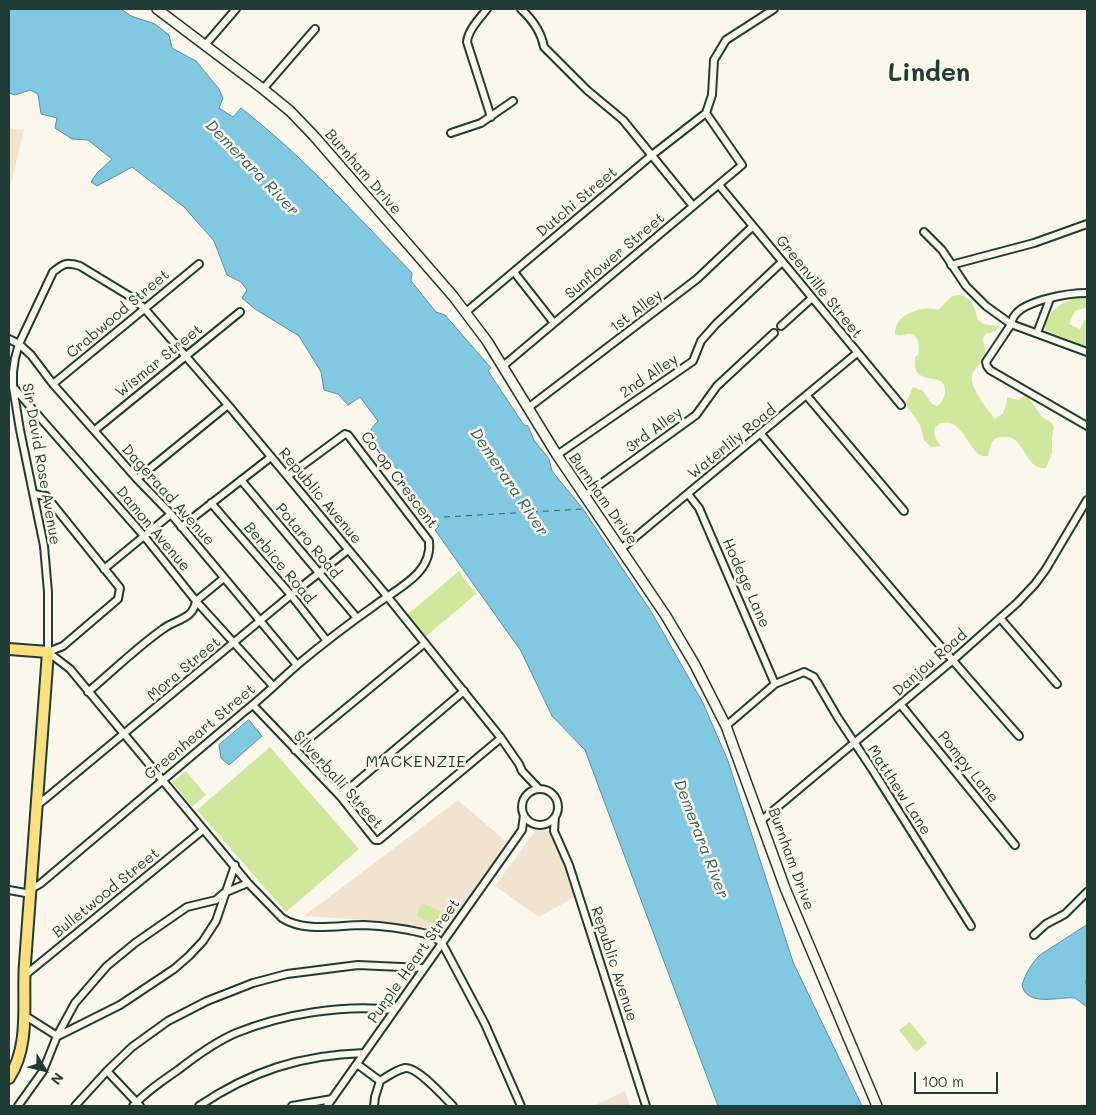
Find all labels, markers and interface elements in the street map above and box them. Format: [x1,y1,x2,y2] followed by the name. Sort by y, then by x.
[888,58,970,88] district label: Linden
[201,116,303,220] water label: Demerara River
[321,126,405,218] street label: Burnham Drive
[533,163,621,241] street label: Dutchi Street
[562,209,668,303] street label: Sunflower Street
[772,232,866,342] street label: Greenville Street
[63,266,173,362] street label: Crabwood Street
[606,286,666,336] street label: 1st Alley
[112,321,206,401] street label: Wismar Street
[617,350,681,402] street label: 2nd Alley
[18,382,64,546] street label: Sir David Rose Avenue
[684,401,780,483] street label: Waterlily Road
[622,403,686,457] street label: 3rd Alley
[466,424,552,540] water label: Demerara River
[357,428,441,532] street label: Co-op Crescent
[118,441,218,549] street label: Dageraad Avenue
[275,444,365,548] street label: Republic Avenue
[565,450,641,548] street label: Burnham Drive
[112,483,194,575] street label: Damon Avenue
[271,500,345,582] street label: Potaro Road
[240,519,318,607] street label: Berbice Road
[718,535,774,631] street label: Hodege Lane
[889,626,971,700] street label: Danjou Road
[144,633,224,705] street label: Mora Street
[141,680,259,784] street label: Greenheart Street
[289,727,387,833] street label: Silverballi Street
[934,728,1002,806] street label: Pompy Lane
[863,742,935,838] street label: Matthew Lane
[364,752,468,772] district label: MACKENZIE
[669,777,733,901] water label: Demerara River
[764,805,818,913] street label: Burnham Drive
[49,844,163,942] street label: Bulletwood Street
[364,895,464,1027] street label: Purple Heart Street
[587,904,641,1024] street label: Republic Avenue
[20,1045,70,1095] north arrow
[916,1062,1000,1094] scale bar
[47,1069,68,1089] text: N
[922,1071,964,1091] text: 100 m

